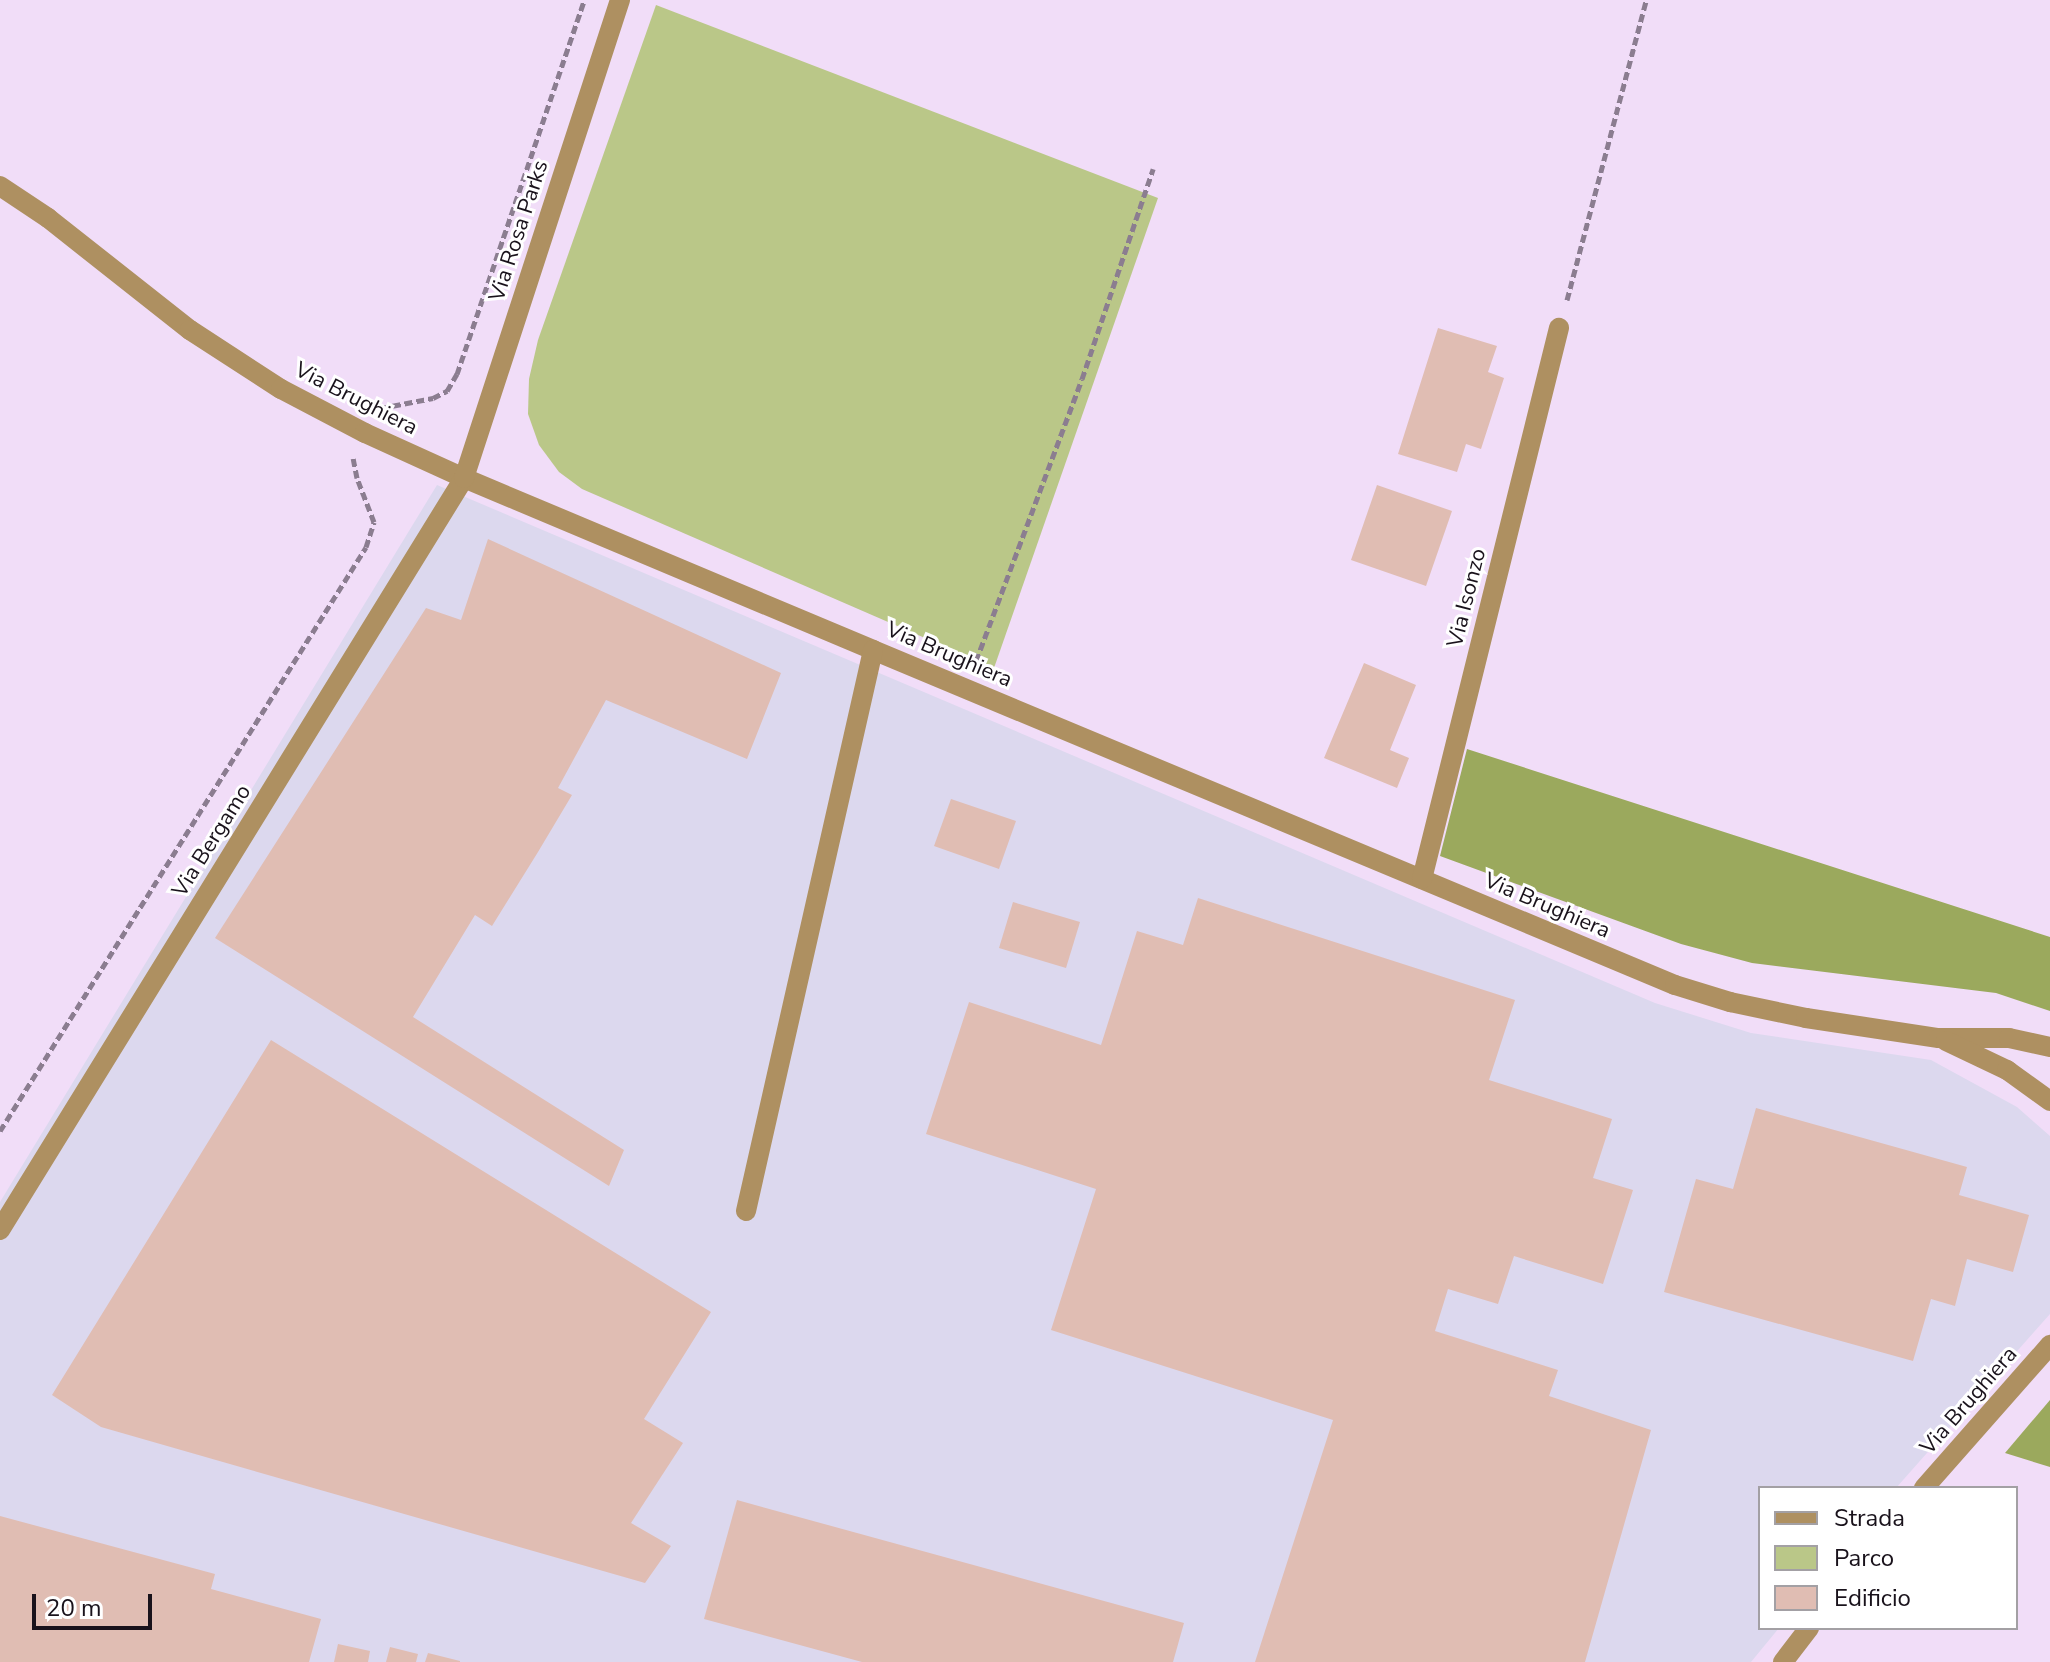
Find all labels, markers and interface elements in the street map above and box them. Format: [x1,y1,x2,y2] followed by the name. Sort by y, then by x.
[484,157,554,305] street label: Via Rosa Parks
[290,357,422,441] street label: Via Brughiera
[1442,546,1492,650] street label: Via Isonzo
[882,617,1016,693] street label: Via Brughiera
[167,780,257,902] street label: Via Bergamo
[1480,868,1614,944] street label: Via Brughiera
[1915,1342,2023,1460] street label: Via Brughiera
[1758,1486,2018,1630] legend
[1834,1502,1905,1534] text: Strada
[1834,1542,1894,1574] text: Parco
[36,1578,156,1628] scale bar
[1834,1582,1911,1614] text: Edificio
[46,1592,102,1624] text: 20 m

